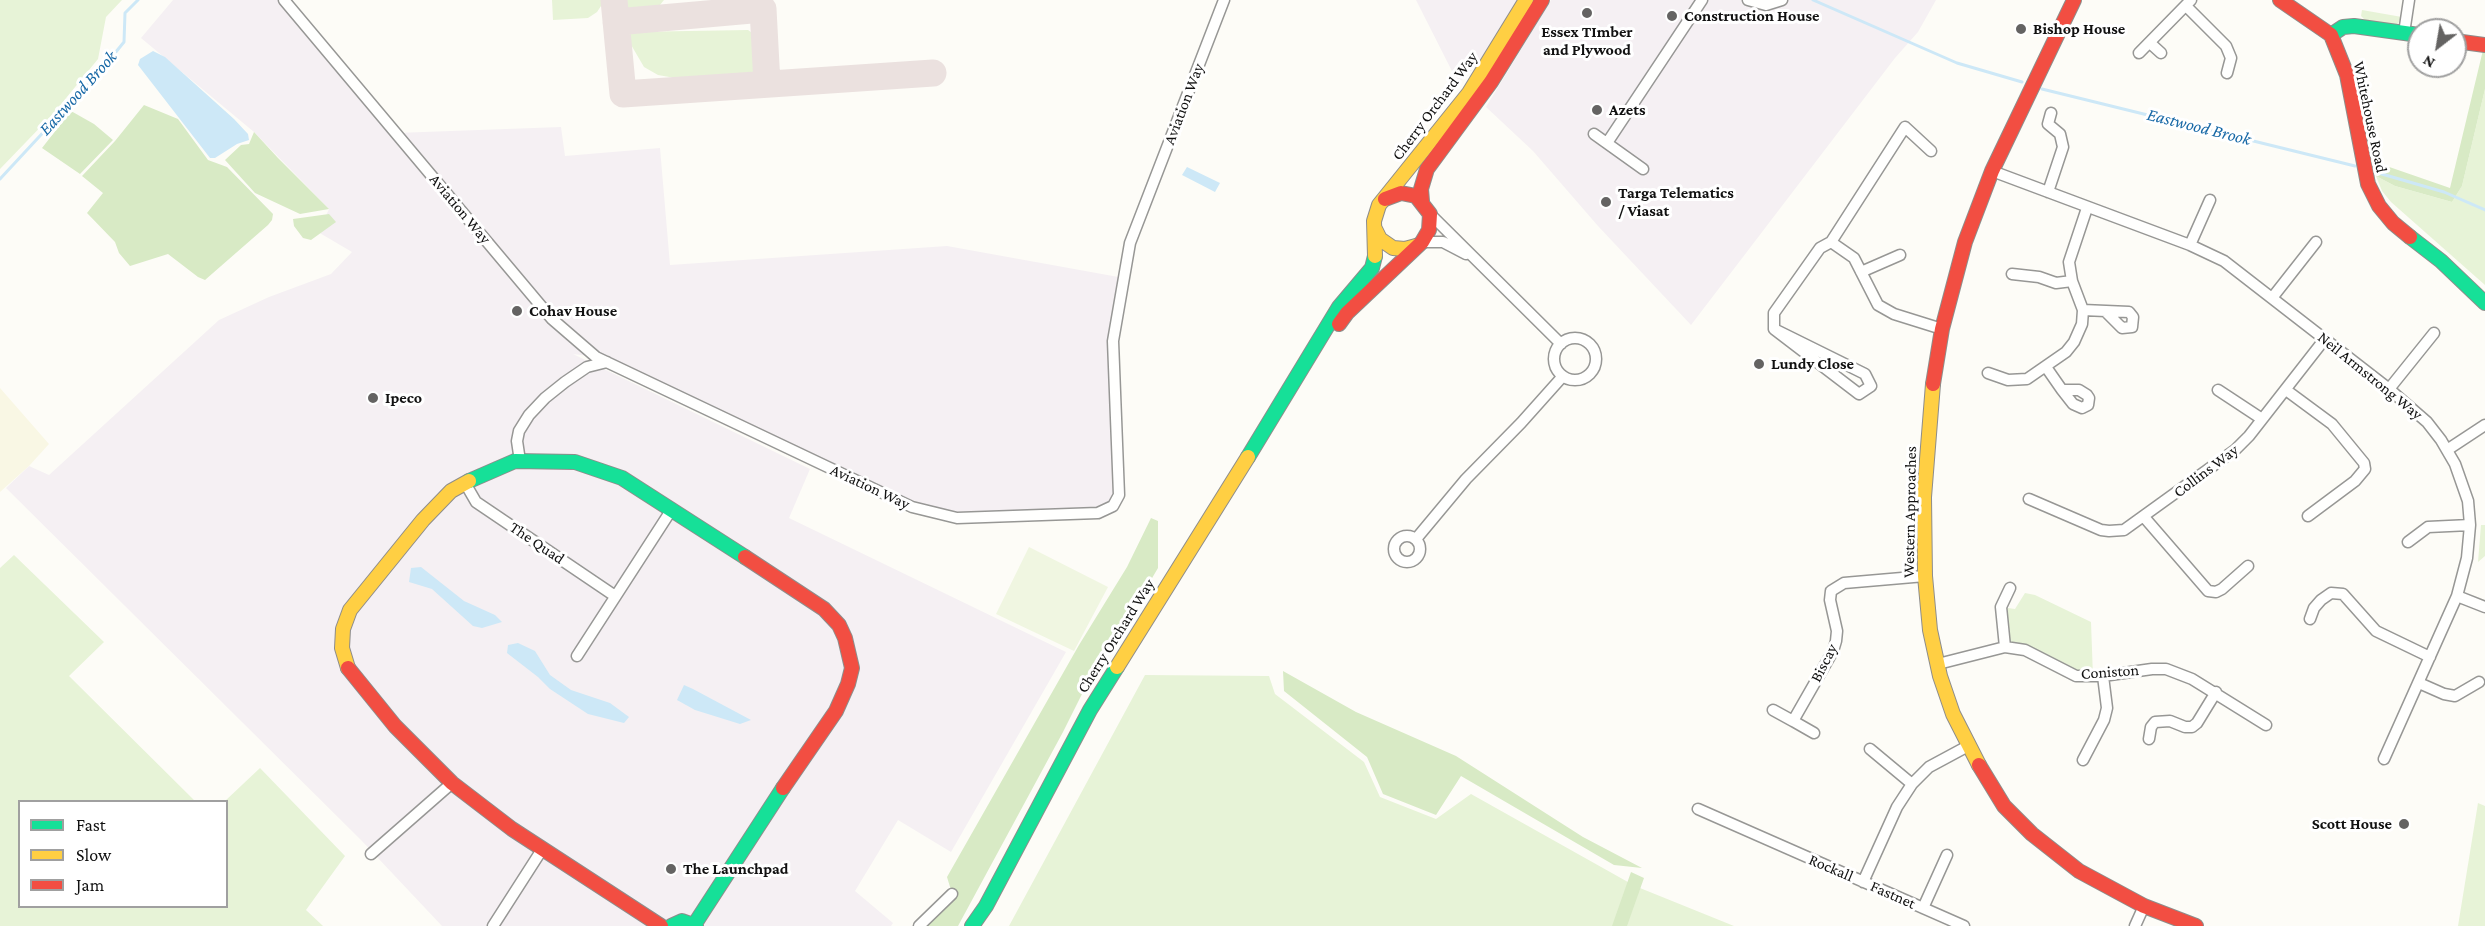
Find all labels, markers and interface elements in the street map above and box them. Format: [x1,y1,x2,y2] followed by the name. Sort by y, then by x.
[1580,6,1594,20] marker: Essex TImber and Plywood
[1684,6,1819,26] place label: Construction House
[1665,9,1679,23] marker: Construction House
[2407,18,2467,78] north arrow
[2033,19,2125,39] place label: Bishop House
[1541,22,1633,60] place label: Essex TImber and Plywood
[2014,22,2028,36] marker: Bishop House
[34,46,122,140] water label: Eastwood Brook
[1388,48,1482,164] street label: Cherry Orchard Way
[2419,52,2438,72] text: N
[2349,60,2391,174] street label: Whitehouse Road
[1160,61,1208,147] street label: Aviation Way
[1609,100,1645,120] place label: Azets
[1590,103,1604,117] marker: Azets
[2145,104,2253,150] water label: Eastwood Brook
[425,170,495,248] street label: Aviation Way
[1618,183,1734,221] place label: Targa Telematics / Viasat
[1599,195,1613,209] marker: Targa Telematics / Viasat
[529,301,617,321] place label: Cohav House
[510,304,524,318] marker: Cohav House
[2314,328,2426,424] street label: Neil Armstrong Way
[1771,354,1854,374] place label: Lundy Close
[1752,357,1766,371] marker: Lundy Close
[385,388,422,408] place label: Ipeco
[366,391,380,405] marker: Ipeco
[2170,440,2242,502] street label: Collins Way
[1899,446,1921,578] street label: Western Approaches
[827,460,913,514] street label: Aviation Way
[506,518,568,568] street label: The Quad
[1073,575,1159,697] street label: Cherry Orchard Way
[1806,641,1842,685] street label: Biscay
[2080,660,2140,684] street label: Coniston
[18,800,228,908] legend
[2312,814,2392,834] place label: Scott House
[76,815,106,835] text: Fast
[2397,817,2411,831] marker: Scott House
[76,845,111,865] text: Slow
[1806,850,1856,886] street label: Rockall
[683,859,789,879] place label: The Launchpad
[664,862,678,876] marker: The Launchpad
[76,875,104,895] text: Jam
[1867,877,1919,913] street label: Fastnet

